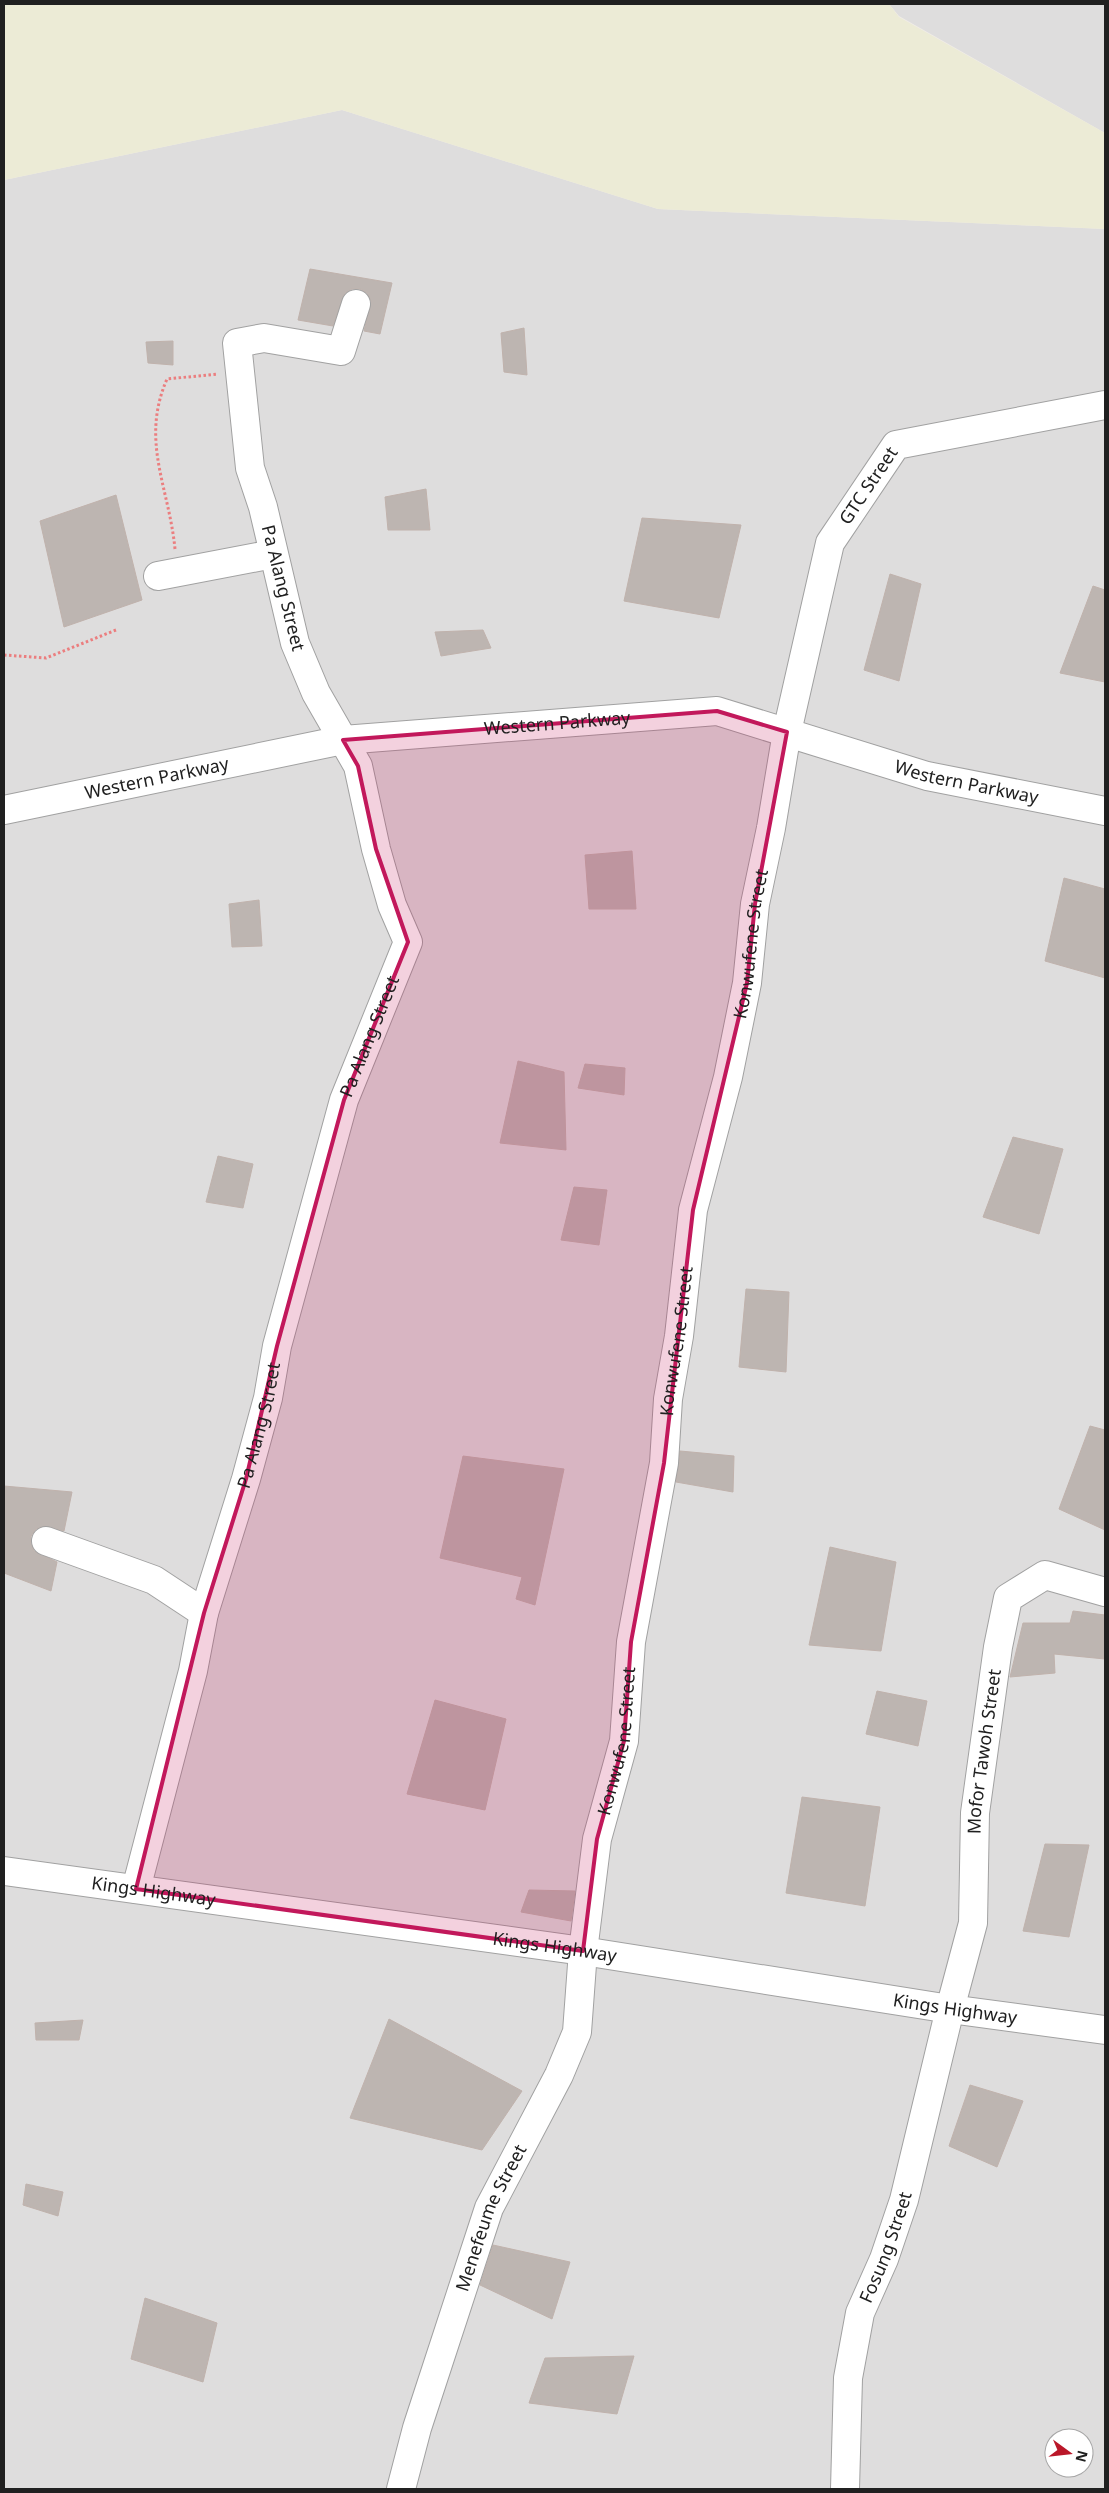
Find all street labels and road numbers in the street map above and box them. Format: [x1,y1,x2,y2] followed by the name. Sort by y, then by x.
[833,441,903,529] street label: GTC Street
[257,522,311,654] street label: Pa Alang Street
[483,705,632,740] street label: Western Parkway
[82,751,232,804] street label: Western Parkway
[892,754,1041,809] street label: Western Parkway
[727,866,773,1021] street label: Konwufene Street
[333,971,404,1100] street label: Pa Alang Street
[654,1265,698,1417] street label: Konwufene Street
[231,1360,285,1491] street label: Pa Alang Street
[591,1665,640,1818] street label: Konwufene Street
[961,1667,1006,1834] street label: Mofor Tawoh Street
[90,1870,218,1911] street label: Kings Highway
[491,1926,619,1967] street label: Kings Highway
[891,1987,1019,2029] street label: Kings Highway
[450,2140,532,2294] street label: Menefeume Street
[853,2189,917,2306] street label: Fosung Street

